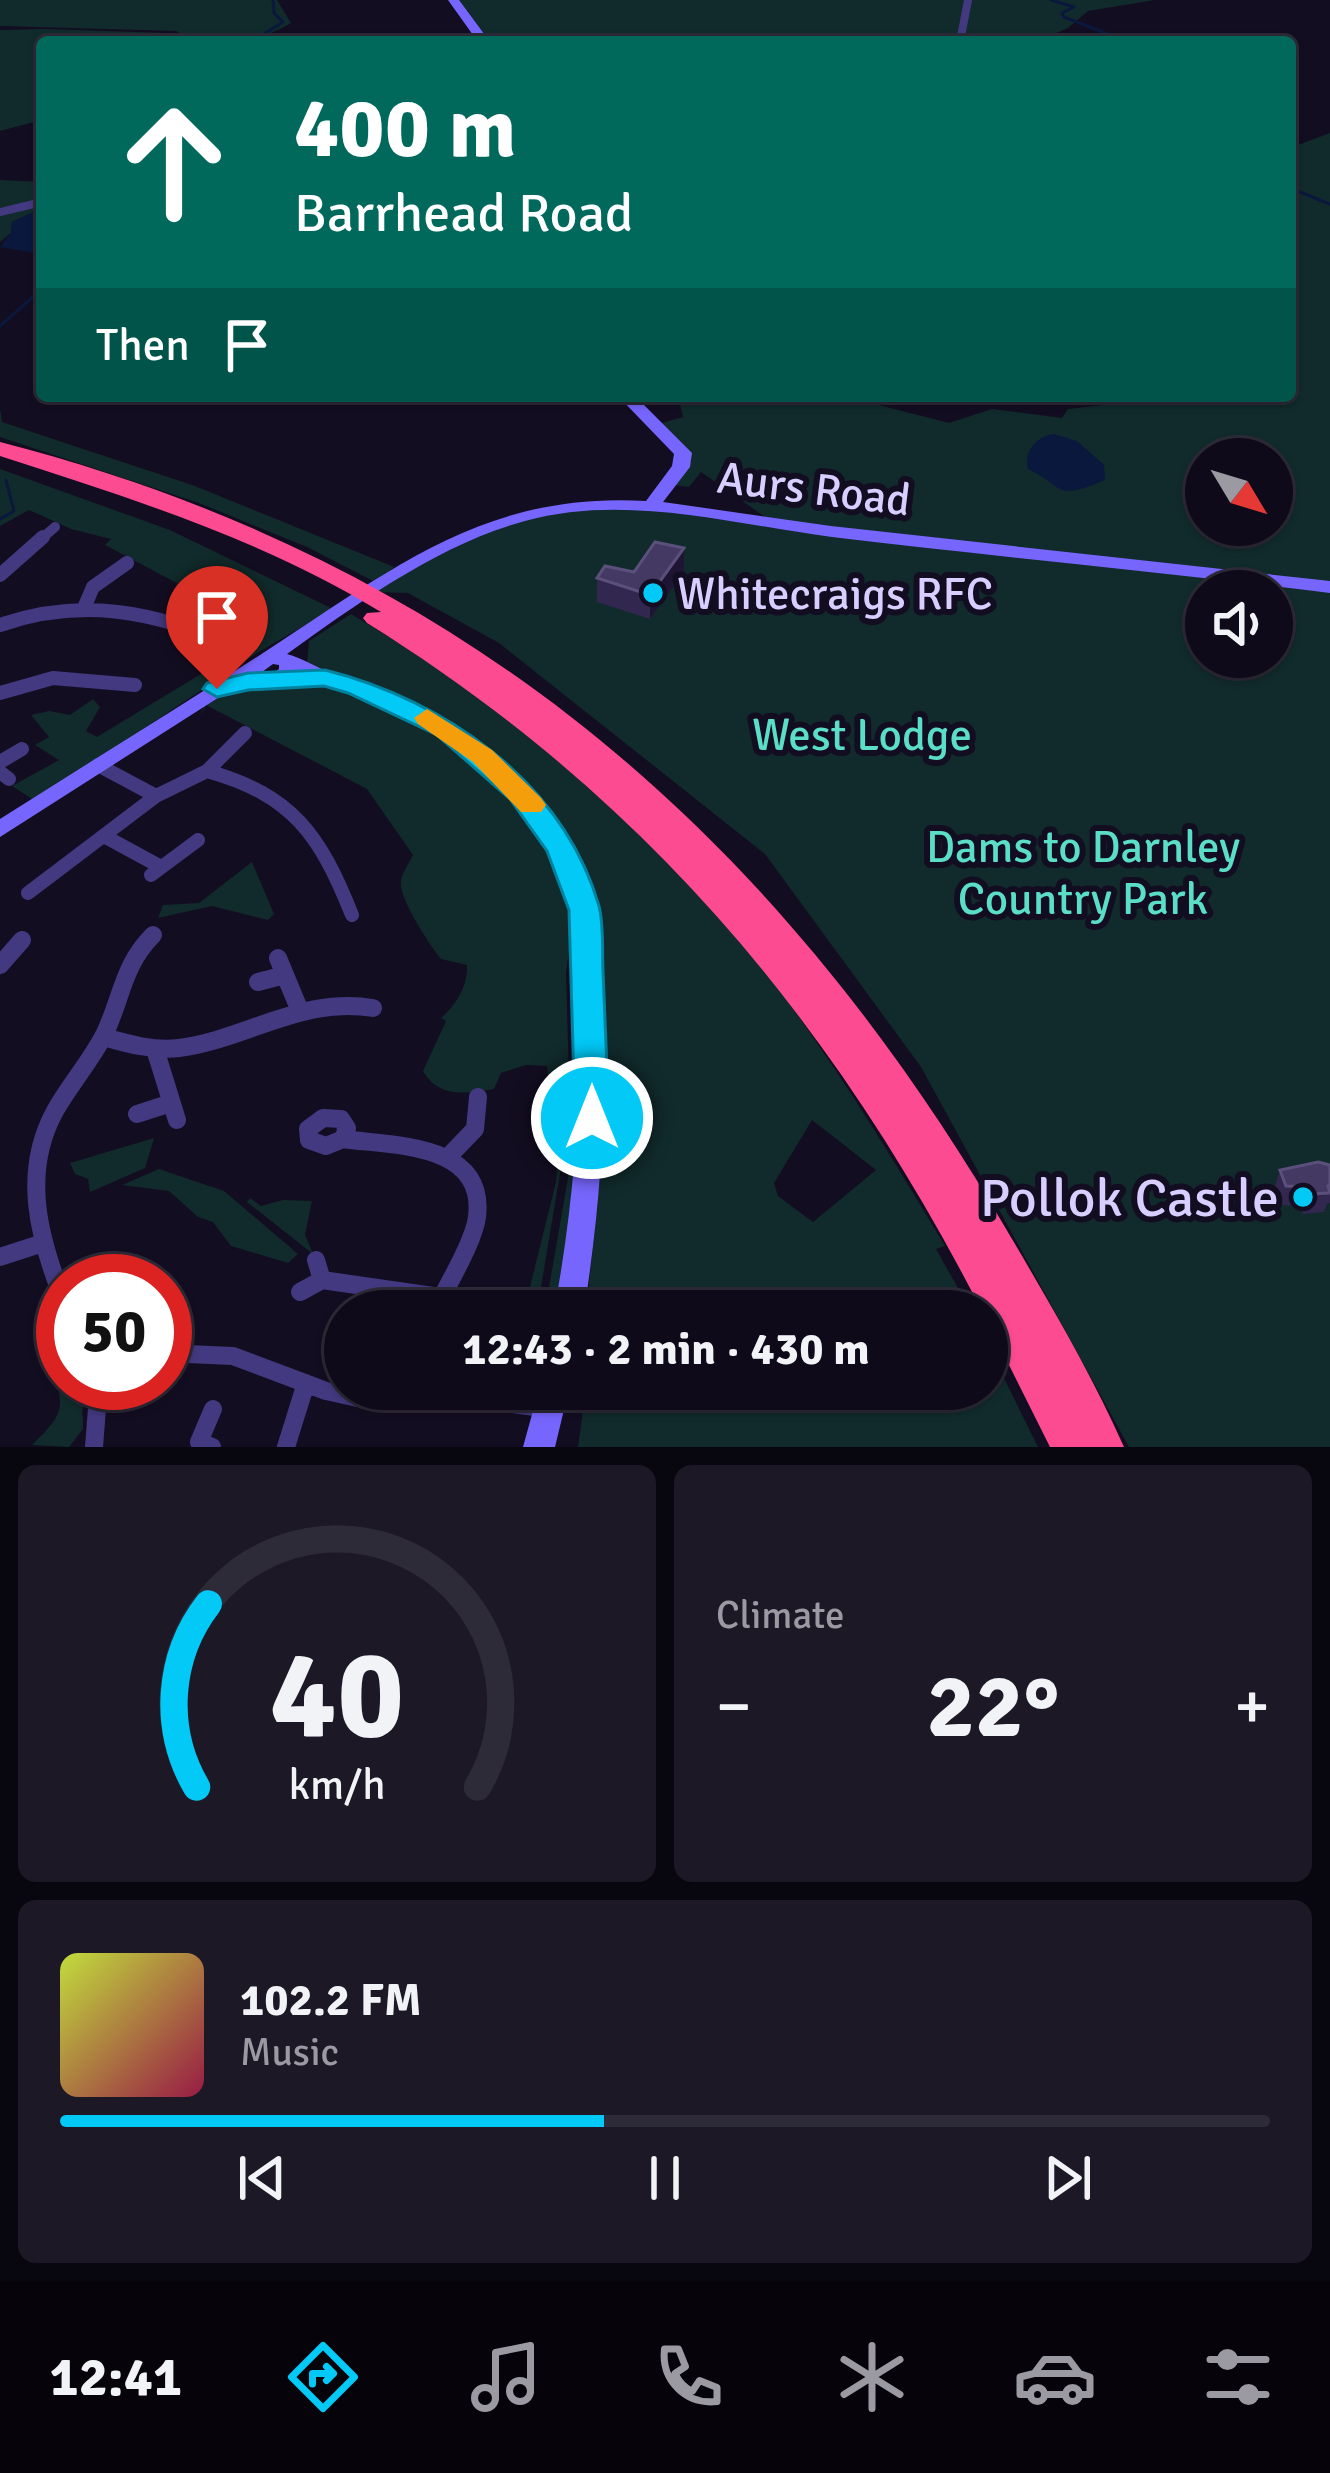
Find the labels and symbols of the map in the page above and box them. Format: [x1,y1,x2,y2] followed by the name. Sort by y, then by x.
[1185,438,1293,546] north arrow
[714,450,914,529] street label: Aurs Road
[166,566,268,689] pin
[677,567,993,622] place label: Whitecraigs RFC
[640,580,666,606] marker: Whitecraigs RFC
[752,708,972,763] park label: West Lodge
[926,820,1240,927] park label: Dams to Darnley Country Park
[529,1055,655,1181] position arrow
[980,1165,1279,1232] place label: Pollok Castle
[1290,1184,1316,1210] marker: Pollok Castle
[36,1254,192,1410] speed limit sign: 50

